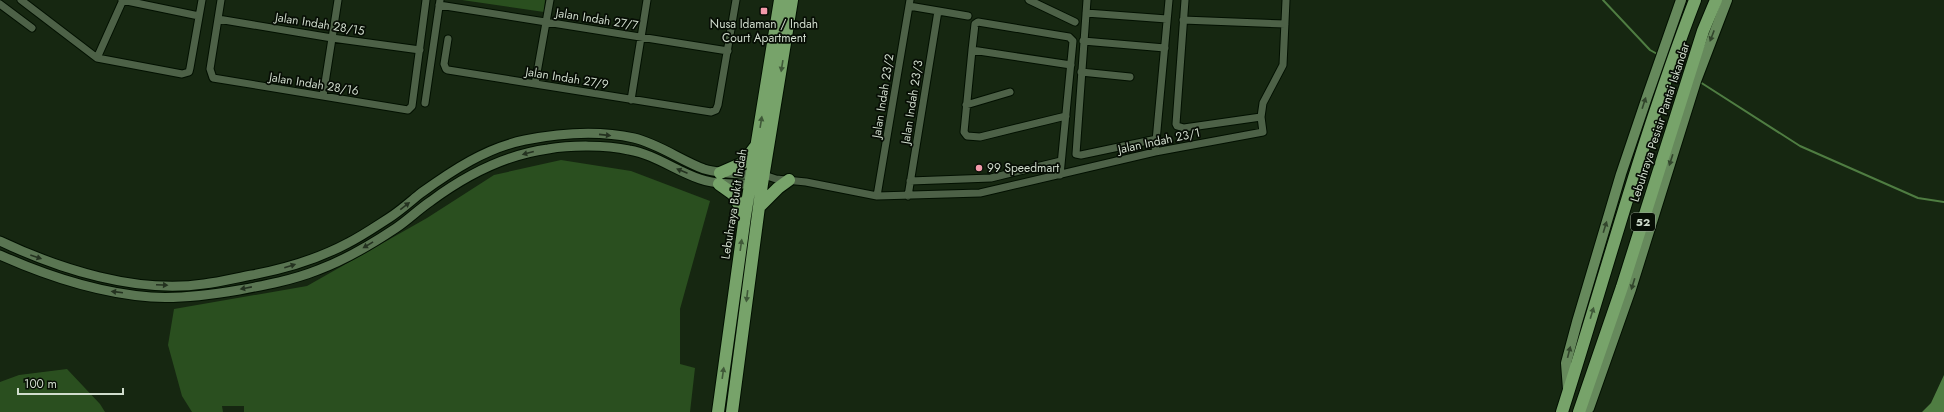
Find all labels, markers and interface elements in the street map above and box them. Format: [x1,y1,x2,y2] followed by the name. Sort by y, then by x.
[553,3,640,35] street label: Jalan Indah 27/7
[759,6,769,16] marker: Nusa Idaman / Indah Court Apartment
[272,8,366,40] street label: Jalan Indah 28/15
[710,15,818,47] place label: Nusa Idaman / Indah Court Apartment
[1709,31,1715,43] one-way arrow
[1626,39,1695,204] street label: Lebuhraya Pesisir Pantai Iskandar
[867,52,899,141] street label: Jalan Indah 23/2
[896,58,928,147] street label: Jalan Indah 23/3
[779,60,785,72] one-way arrow
[522,62,610,93] street label: Jalan Indah 27/9
[266,68,360,100] street label: Jalan Indah 28/16
[1642,97,1648,109] one-way arrow
[758,116,764,128] one-way arrow
[1114,124,1202,159] street label: Jalan Indah 23/1
[599,131,611,138] one-way arrow
[716,148,752,260] street label: Lebuhraya Bukit Indah
[521,151,534,157] one-way arrow
[1668,154,1674,166] one-way arrow
[987,159,1059,177] place label: 99 Speedmart
[974,163,984,173] marker: 99 Speedmart
[676,168,687,174] one-way arrow
[399,202,410,211] one-way arrow
[1631,213,1655,231] road number: 52
[1603,221,1609,233] one-way arrow
[738,238,744,251] one-way arrow
[362,242,374,249] one-way arrow
[30,254,42,260] one-way arrow
[284,263,296,269] one-way arrow
[1629,278,1635,290] one-way arrow
[156,282,169,288] one-way arrow
[240,286,252,292] one-way arrow
[111,289,123,295] one-way arrow
[744,290,750,303] one-way arrow
[1589,307,1595,319] one-way arrow
[1567,346,1573,358] one-way arrow
[720,367,726,379] one-way arrow
[18,370,123,396] scale bar
[24,375,57,393] text: 100 m

